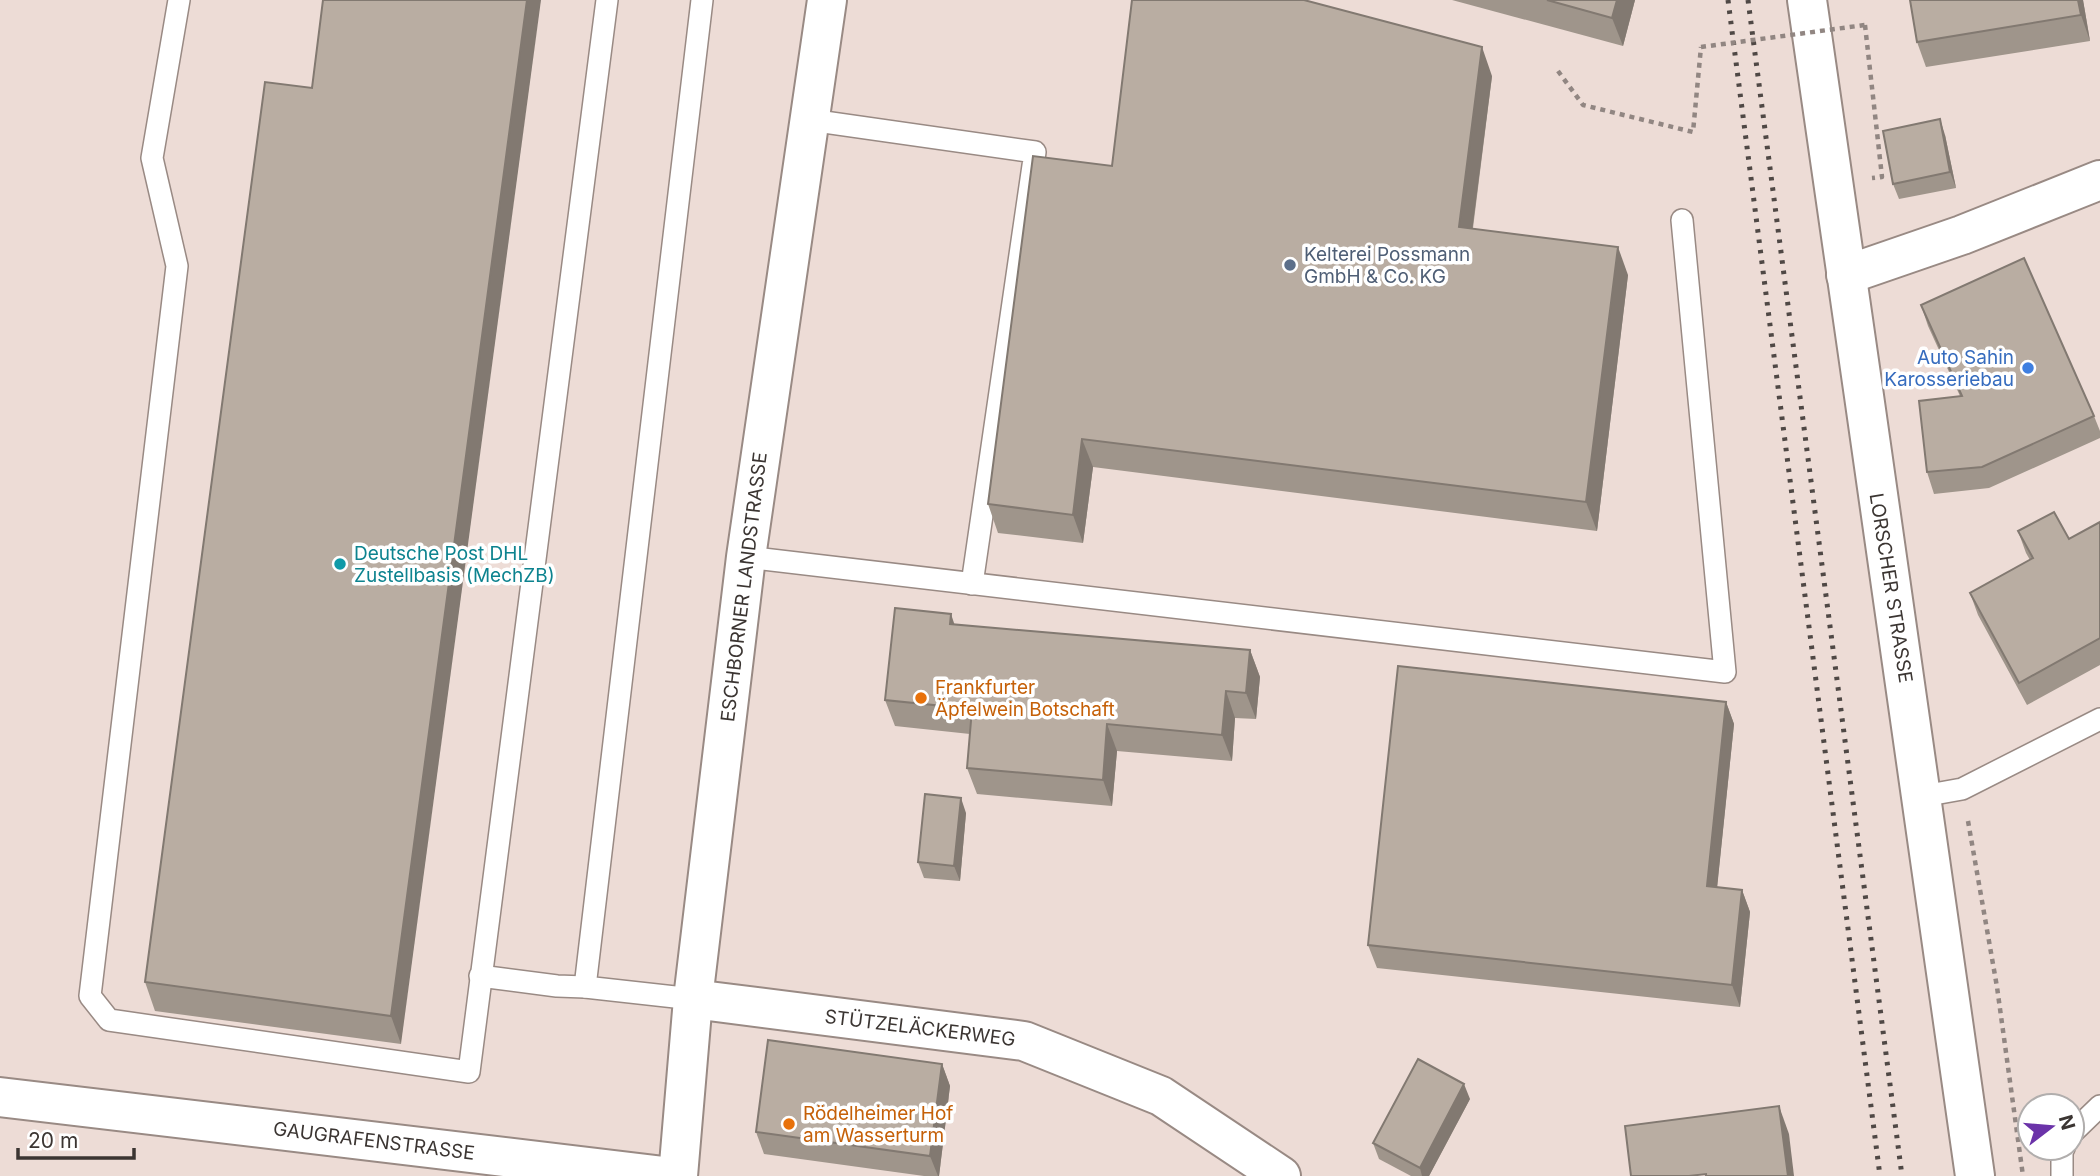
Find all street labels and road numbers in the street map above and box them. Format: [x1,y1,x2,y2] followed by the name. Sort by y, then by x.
[716,451,772,723] street label: ESCHBORNER LANDSTRASSE
[1865,492,1917,684] street label: LORSCHER STRASSE
[823,1005,1017,1051] street label: STÜTZELÄCKERWEG
[272,1117,476,1165] street label: GAUGRAFENSTRASSE

